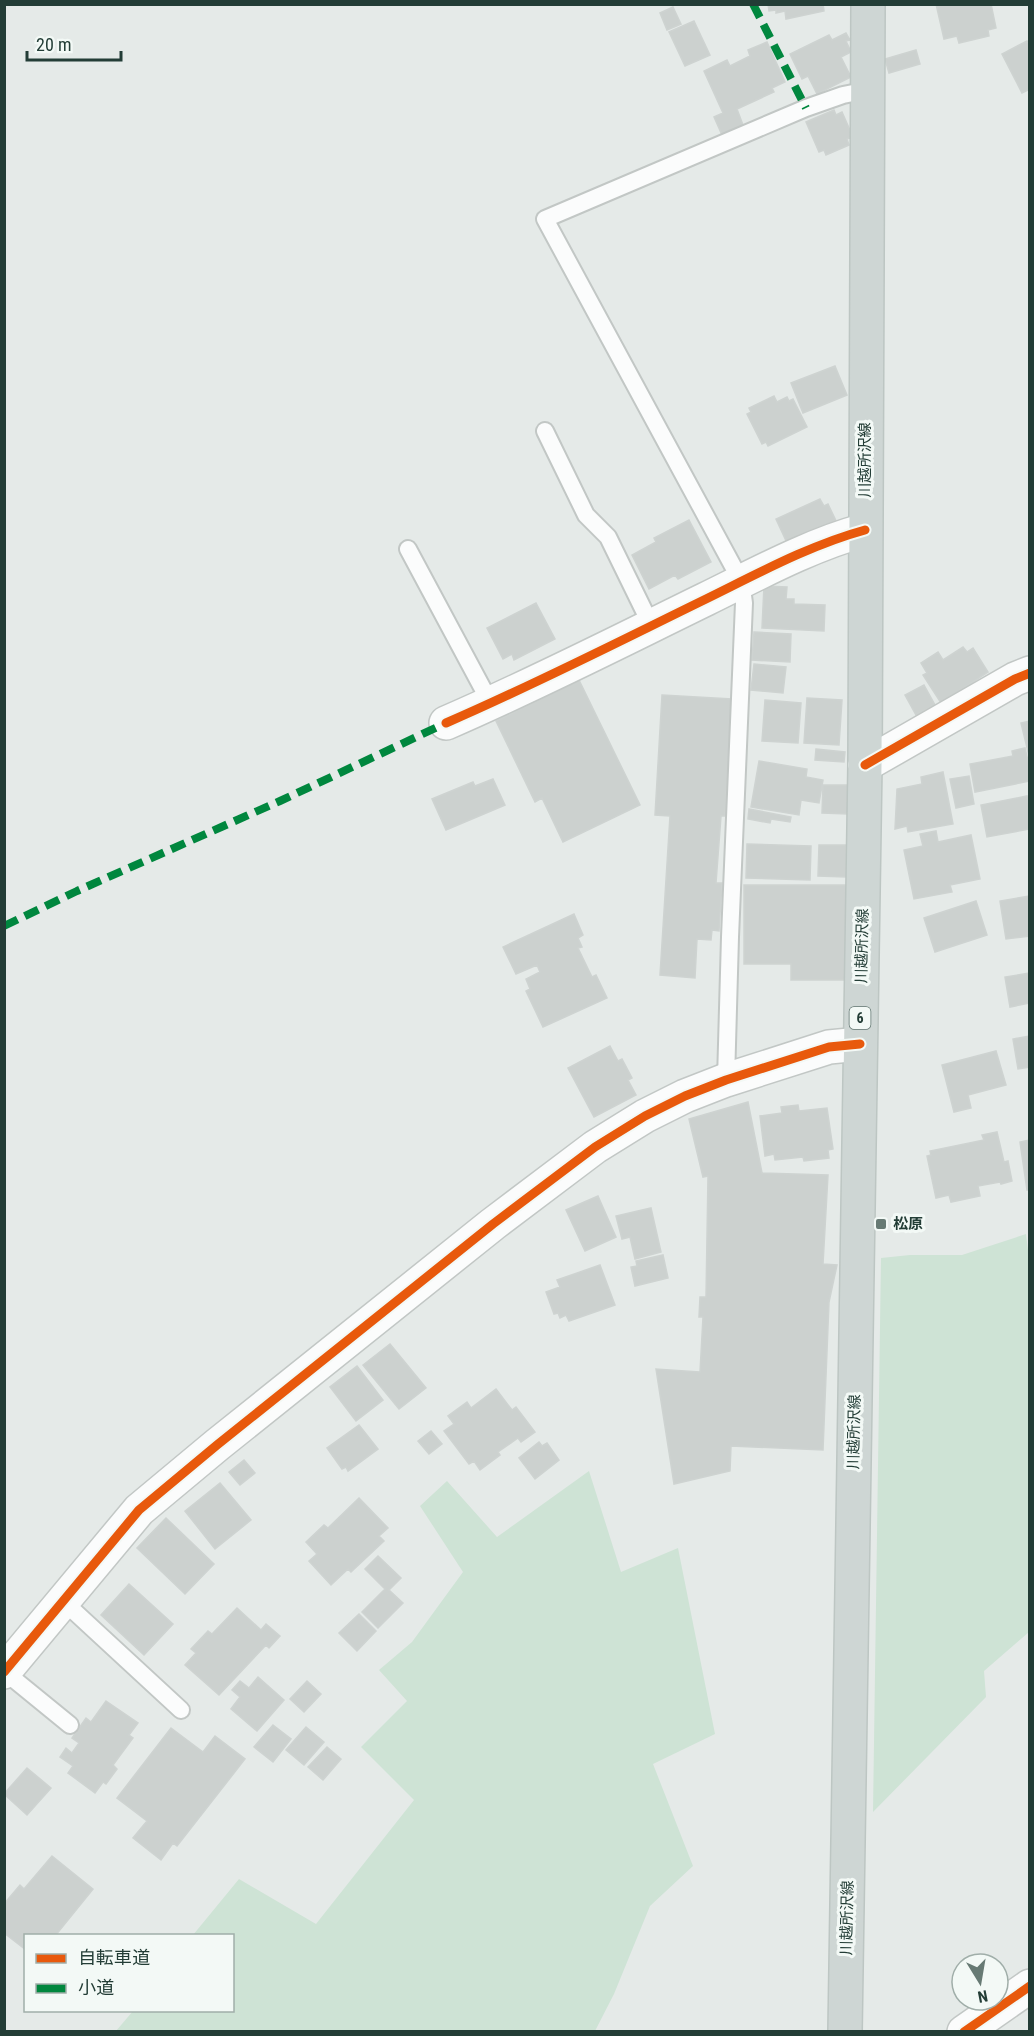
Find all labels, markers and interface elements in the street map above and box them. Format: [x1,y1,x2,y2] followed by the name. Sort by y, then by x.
[27,24,122,62] scale bar
[36,34,71,55] text: 20 m
[856,422,874,498] street label: 川越所沢線
[852,908,872,984] street label: 川越所沢線
[850,1007,870,1029] road number: 6
[893,1215,923,1233] place label: 松原
[874,1217,888,1231] marker: 松原
[844,1394,864,1470] street label: 川越所沢線
[837,1880,857,1956] street label: 川越所沢線
[24,1934,234,2012] legend
[78,1947,150,1968] text: 自転車道
[950,1952,1010,2012] north arrow
[78,1977,114,1998] text: 小道
[976,1986,989,2006] text: N

